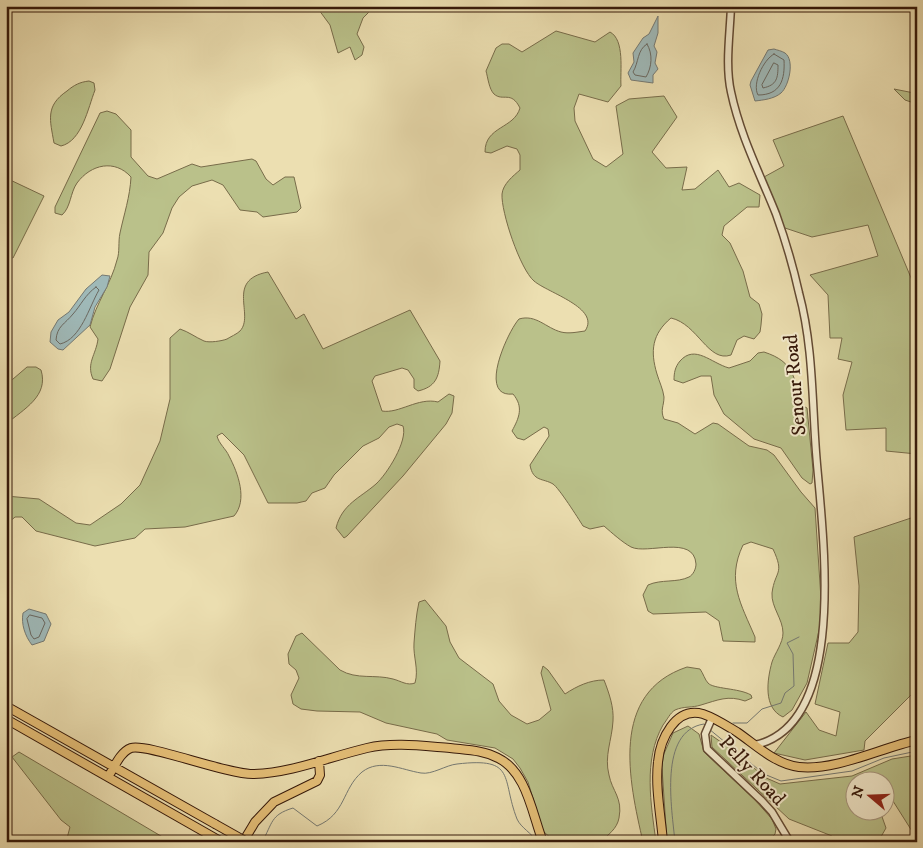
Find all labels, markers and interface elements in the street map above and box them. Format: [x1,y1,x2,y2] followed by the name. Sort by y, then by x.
[779,333,812,437] street label: Senour Road
[713,731,791,811] street label: Pelly Road
[846,770,896,820] north arrow
[848,783,869,800] text: N

